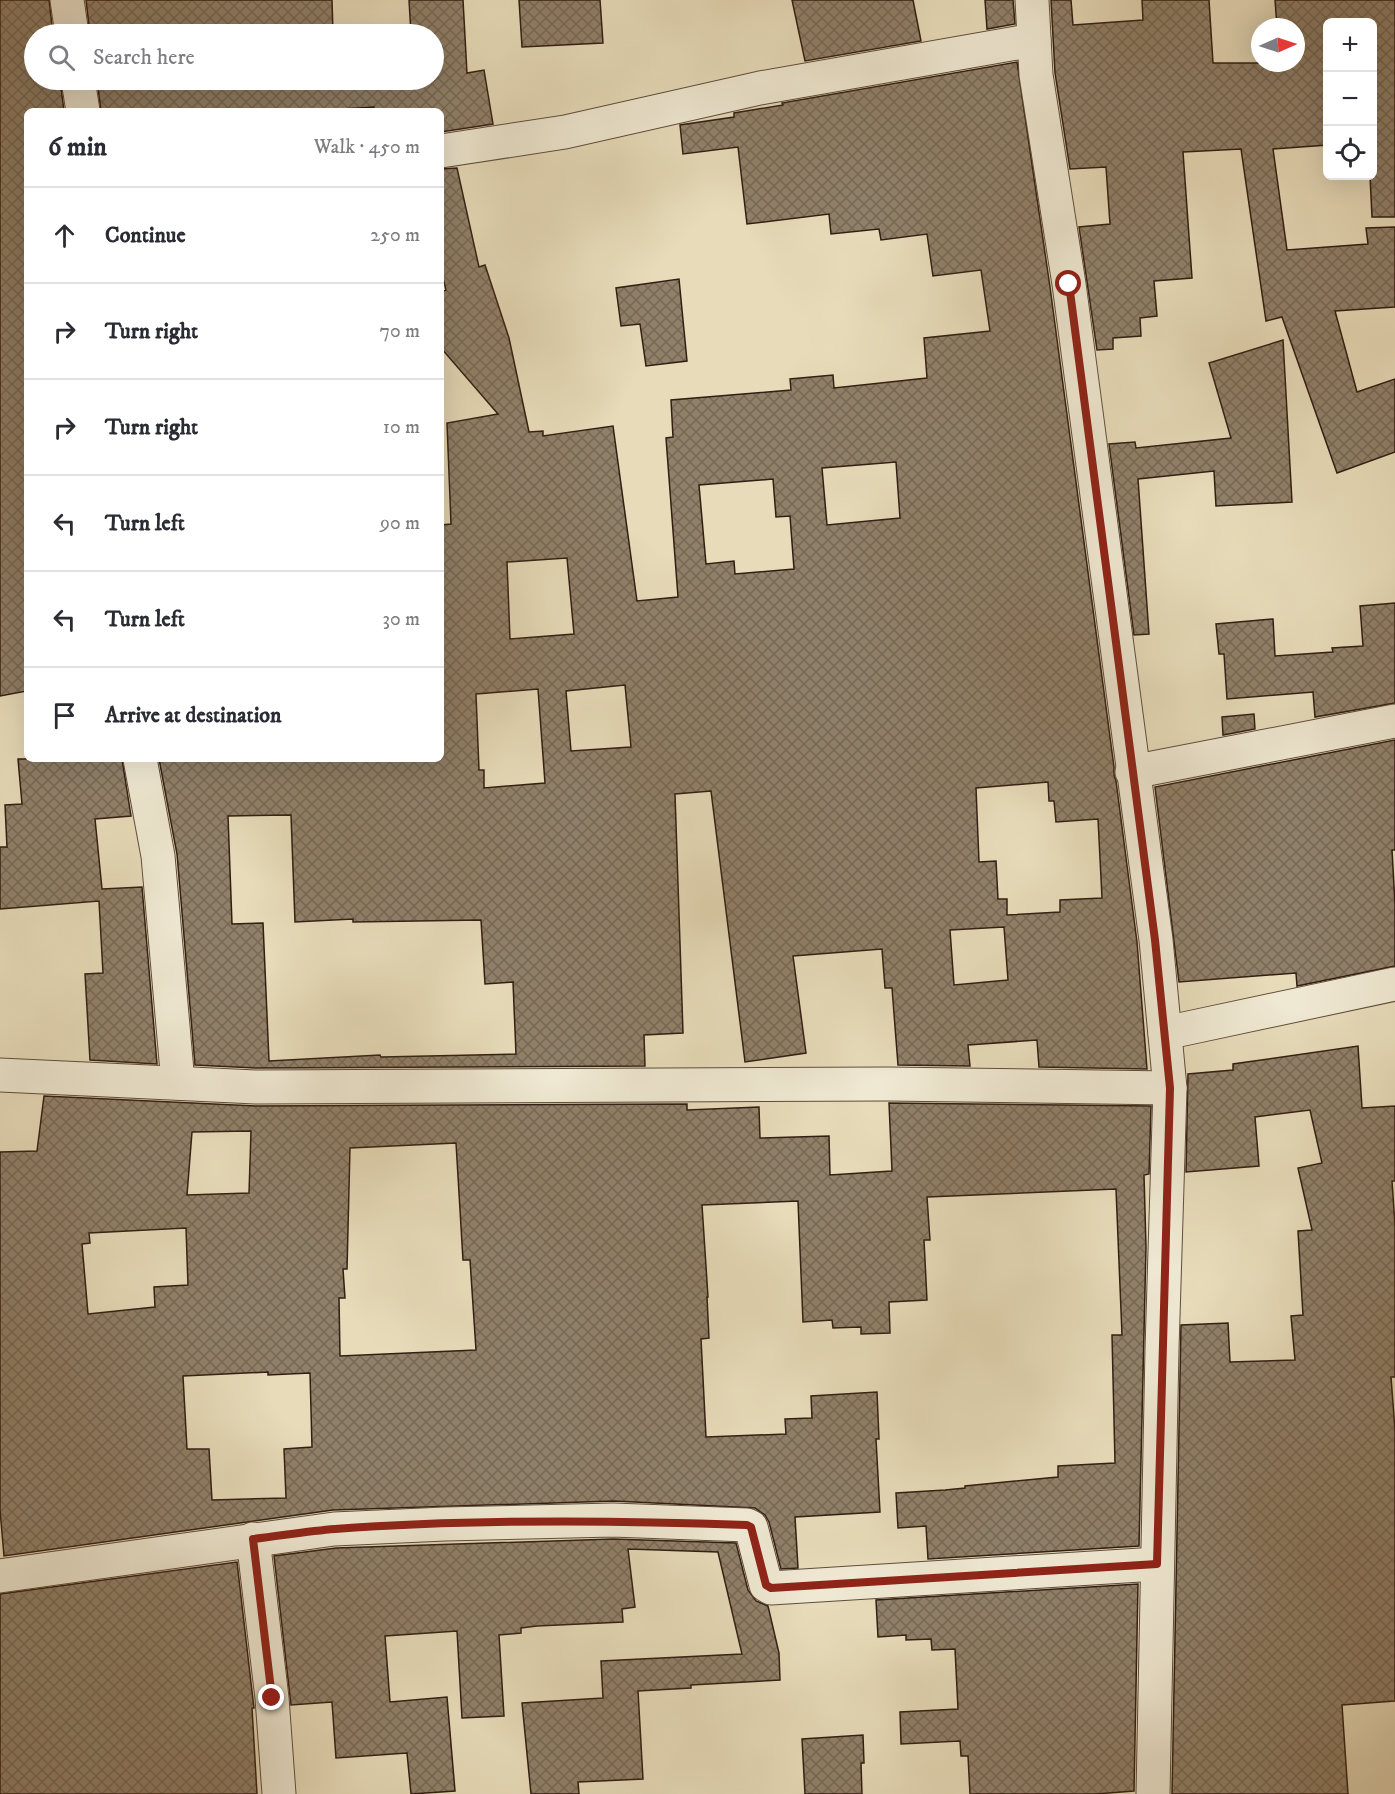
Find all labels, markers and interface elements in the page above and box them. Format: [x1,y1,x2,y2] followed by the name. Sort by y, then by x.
[1251,18,1305,72] north arrow
[1323,18,1377,180] map controls
[1323,18,1377,72] button: +
[24,24,444,90] search box
[45,41,78,74] icon: search
[93,44,195,71] text: Search here
[1323,72,1377,126] button: −
[1323,126,1377,180] button: locate
[48,131,107,164] text: 6 min
[314,135,420,160] text: Walk · 450 m
[48,219,81,252] icon: ahead
[105,222,186,249] text: Continue
[370,223,420,248] text: 250 m
[1055,270,1081,296] route start
[48,315,81,348] icon: right
[105,318,198,345] text: Turn right
[379,319,420,344] text: 70 m
[48,411,81,444] icon: right
[105,414,198,441] text: Turn right
[383,415,420,440] text: 10 m
[48,507,81,540] icon: left
[105,510,185,537] text: Turn left
[380,511,420,536] text: 90 m
[48,603,81,636] icon: left
[105,606,185,633] text: Turn left
[382,607,420,632] text: 30 m
[48,699,81,732] icon: arrive
[105,702,282,729] text: Arrive at destination
[258,1684,284,1710] route end

